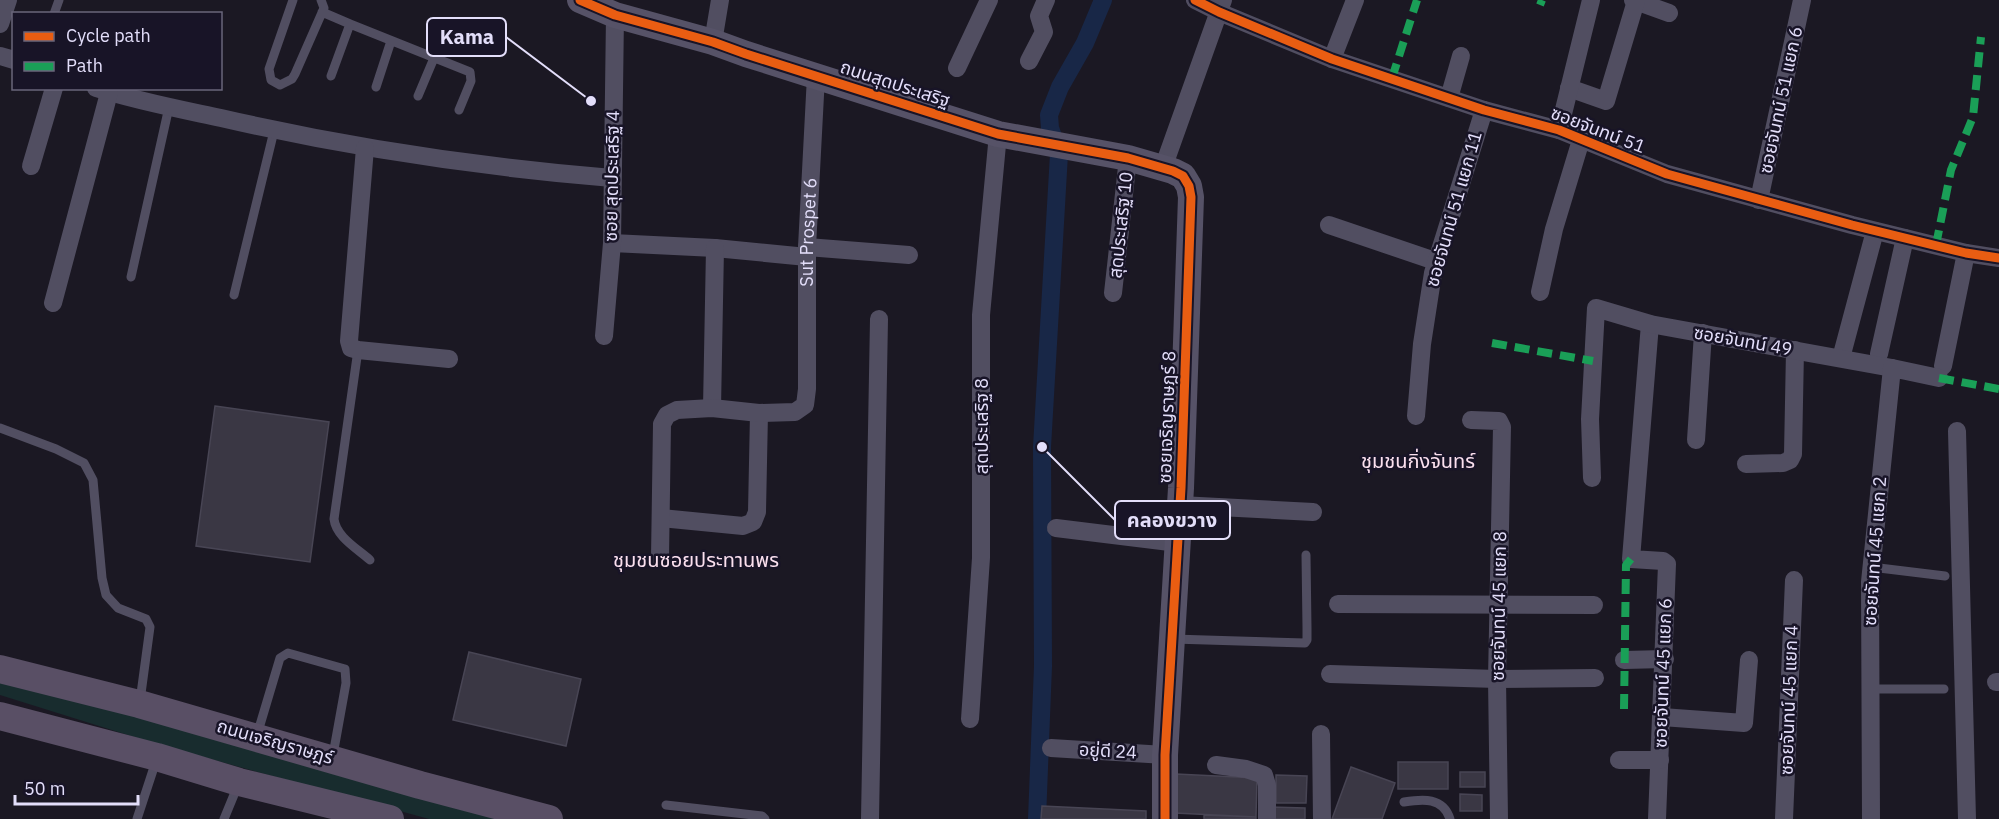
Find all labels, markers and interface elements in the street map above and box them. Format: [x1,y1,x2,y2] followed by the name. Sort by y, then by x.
[12,12,222,90] legend
[427,18,506,56] callout: Kama
[440,23,494,50] text: Kama
[66,24,151,47] text: Cycle path
[1754,24,1807,176] street label: ซอยจันทน์ 51 แยก 6
[66,54,103,77] text: Path
[837,55,953,112] street label: ถนนสุดประเสริฐ
[1548,101,1649,158] street label: ซอยจันทน์ 51
[599,110,624,242] street label: ซอย สุดประเสริฐ 4
[1420,128,1487,289] street label: ซอยจันทน์ 51 แยก 11
[1103,171,1138,279] street label: สุดประเสริฐ 10
[795,177,822,287] street label: Sut Prospet 6
[1692,321,1794,360] street label: ซอยจันทน์ 49
[1153,350,1180,484] street label: ซอยเจริญราษฎร์ 8
[970,378,993,474] street label: สุดประเสริฐ 8
[1361,447,1476,474] district label: ชุมชนกิ่งจันทร์
[1858,475,1891,627] street label: ซอยจันทน์ 45 แยก 2
[1115,501,1230,539] callout: คลองขวาง
[1127,506,1217,533] text: คลองขวาง
[1486,531,1511,681] street label: ซอยจันทน์ 45 แยก 8
[613,546,779,573] district label: ชุมชนซอยประทานพร
[1648,598,1677,748] street label: ซอยจันทน์ 45 แยก 6
[1774,624,1803,775] street label: ซอยจันทน์ 45 แยก 4
[214,714,337,769] street label: ถนนเจริญราษฎร์
[1078,737,1138,765] street label: อยู่ดี 24
[15,768,138,806] scale bar
[24,777,66,800] text: 50 m

